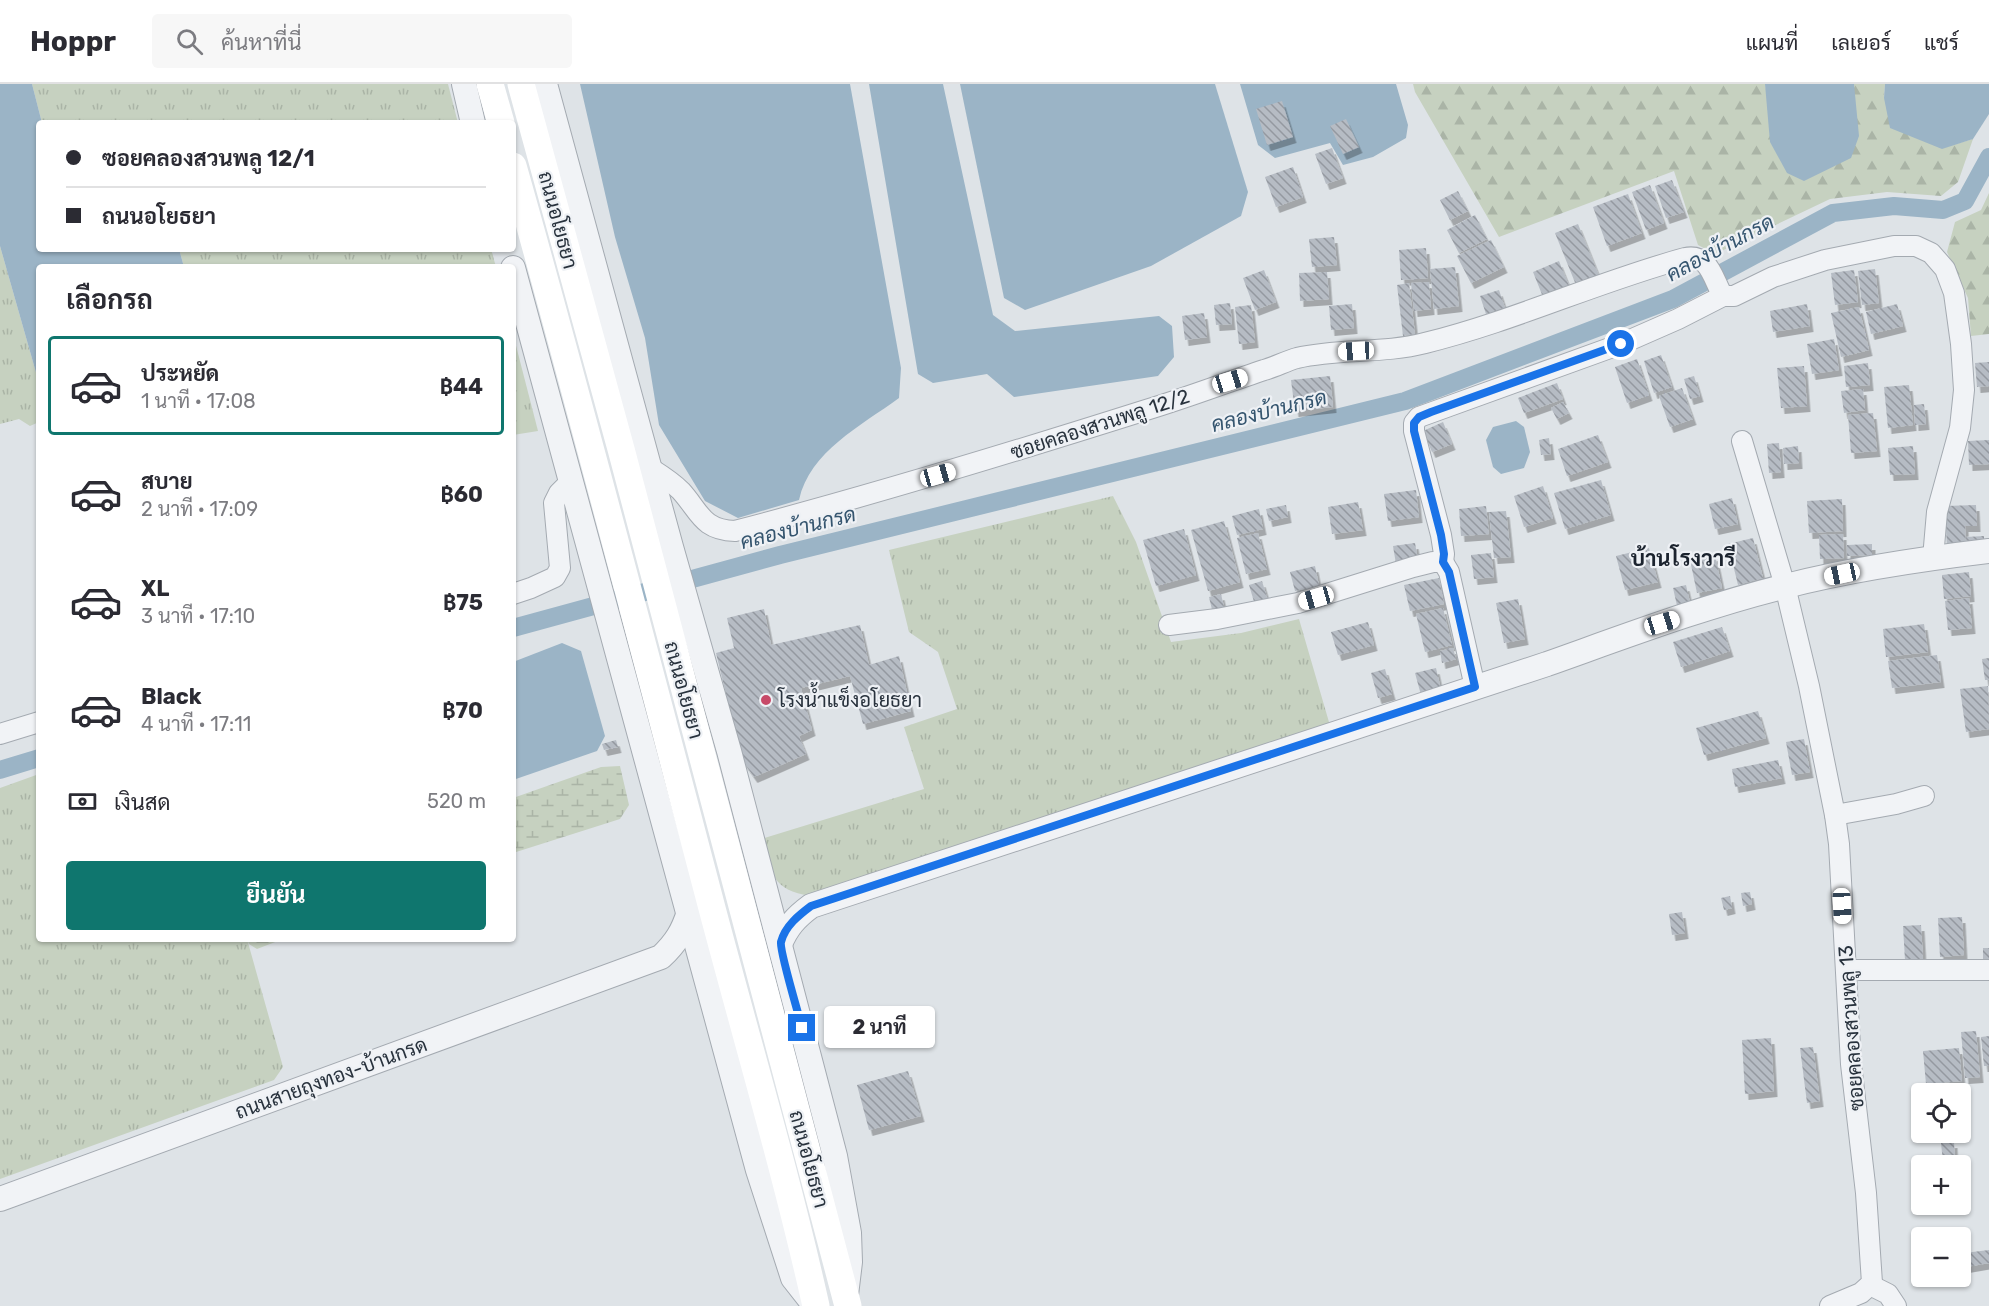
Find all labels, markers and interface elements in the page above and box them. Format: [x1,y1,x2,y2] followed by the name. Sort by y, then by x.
[152,14,572,68] search box
[30,25,116,58] text: Hoppr
[173,25,206,58] icon: search
[221,29,301,56] text: ค้นหาที่นี่
[1746,30,1798,55] text: แผนที่
[1831,30,1891,55] text: เลเยอร์
[1924,30,1959,55] text: แชร์
[102,145,315,172] text: ซอยคลองสวนพลู 12/1
[533,168,583,271] street label: ถนนอโยธยา
[102,203,216,230] text: ถนนอโยธยา
[1662,209,1778,286] water label: คลองบ้านกรด
[66,284,153,316] text: เลือกรถ
[1607,330,1634,357] route start
[1338,341,1374,361] car
[69,359,123,413] icon: car
[141,360,219,387] text: ประหยัด
[1210,367,1250,395] car
[440,373,483,400] text: ฿44
[1007,384,1193,467] street label: ซอยคลองสวนพลู 12/2
[1208,384,1329,437] water label: คลองบ้านกรด
[141,389,256,413] text: 1 นาที · 17:08
[918,461,958,489] car
[69,467,123,521] icon: car
[141,468,193,495] text: สบาย
[440,481,483,508] text: ฿60
[141,497,258,521] text: 2 นาที · 17:09
[737,501,858,554] water label: คลองบ้านกรด
[1631,544,1735,572] district label: บ้านโรงวารี
[1823,561,1861,587] car
[69,575,123,629] icon: car
[141,575,169,602] text: XL
[1296,584,1336,612] car
[443,589,483,616] text: ฿75
[141,604,255,628] text: 3 นาที · 17:10
[1642,609,1682,637] car
[659,638,709,741] street label: ถนนอโยธยา
[777,682,922,712] place label: โรงน้ำแข็งอโยธยา
[69,683,123,737] icon: car
[141,683,202,710] text: Black
[759,693,773,707] marker: โรงน้ำแข็งอโยธยา
[442,697,483,724] text: ฿70
[141,712,251,736] text: 4 นาที · 17:11
[66,785,99,818] icon: cash
[114,789,171,816] text: เงินสด
[427,789,486,813] text: 520 m
[66,861,486,930] button: ยืนยัน
[1832,888,1852,924] car
[1833,944,1872,1112] street label: ซอยคลองสวนพลู 13
[823,1007,934,1049] callout: 2 นาที
[788,1014,815,1041] route end
[852,1015,907,1039] text: 2 นาที
[232,1032,431,1126] street label: ถนนสายถุงทอง-บ้านกรด
[1911,1083,1971,1287] map controls
[1911,1083,1971,1143] button: locate
[784,1107,834,1210] street label: ถนนอโยธยา
[1911,1155,1971,1215] button: +
[1911,1227,1971,1287] button: −

